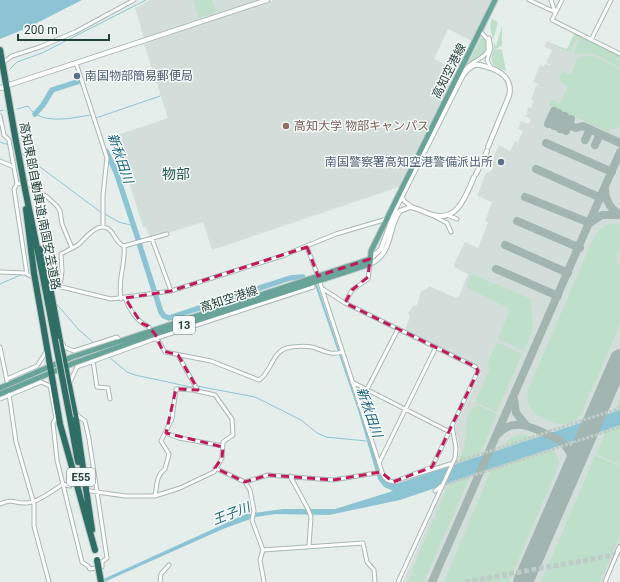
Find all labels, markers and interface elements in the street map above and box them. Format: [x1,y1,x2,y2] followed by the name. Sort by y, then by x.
[18,16,109,42] scale bar
[24,23,58,37] text: 200 m
[429,41,469,101] street label: 高知空港線
[85,69,193,83] place label: 南国物部簡易郵便局
[72,71,82,81] marker: 南国物部簡易郵便局
[294,119,429,133] place label: 高知大学 物部キャンパス
[17,121,63,291] street label: 高知東部自動車道;南国安芸道路
[281,121,291,131] marker: 高知大学 物部キャンパス
[105,131,137,187] water label: 新秋田川
[325,155,493,169] place label: 南国警察署高知空港警備派出所
[496,157,506,167] marker: 南国警察署高知空港警備派出所
[162,166,190,182] district label: 物部
[198,283,260,315] street label: 高知空港線
[173,316,195,334] road number: 13
[354,385,386,441] water label: 新秋田川
[67,468,95,486] road number: E55
[210,499,254,527] water label: 王子川

